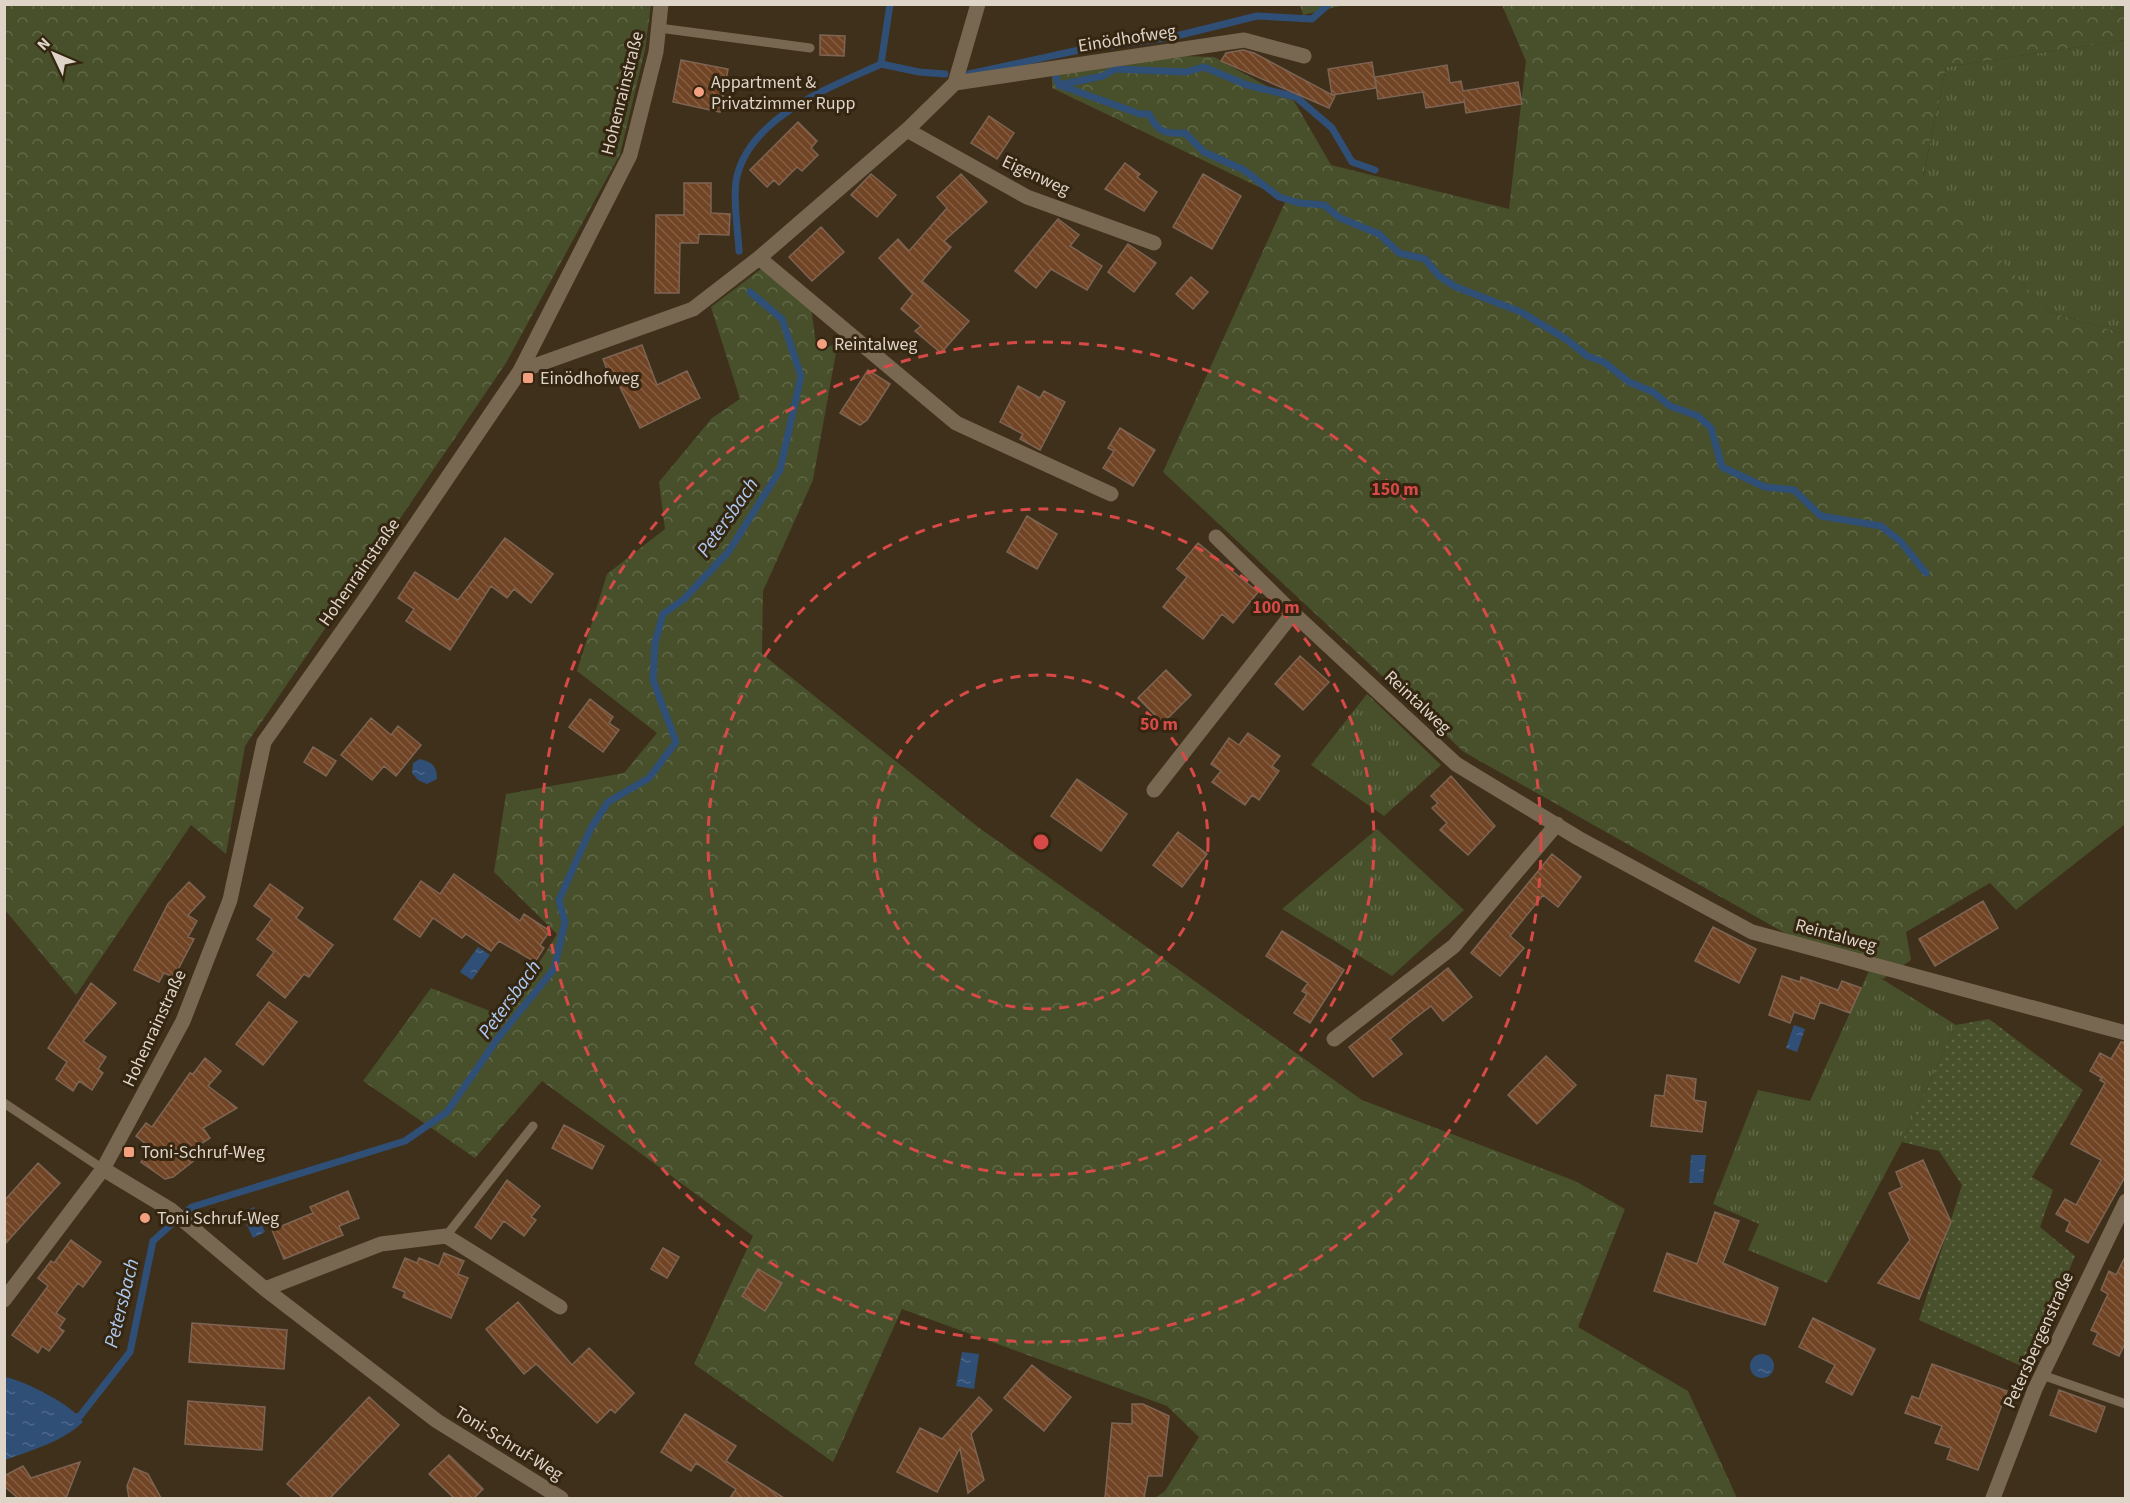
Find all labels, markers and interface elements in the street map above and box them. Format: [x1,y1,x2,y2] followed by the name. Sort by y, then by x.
[1076,18,1178,59] street label: Einödhofweg
[24,24,84,84] north arrow
[595,29,650,158] street label: Hohenrainstraße
[32,33,56,56] text: N
[711,70,856,116] place label: Appartment & Privatzimmer Rupp
[692,85,706,99] marker: Appartment & Privatzimmer Rupp
[998,149,1074,202] street label: Eigenweg
[834,332,917,357] place label: Reintalweg
[815,337,829,351] marker: Reintalweg
[540,366,639,391] place label: Einödhofweg
[521,371,535,385] marker: Einödhofweg
[690,472,765,563] water label: Petersbach
[1371,477,1419,502] text: 150 m
[313,513,406,631] street label: Hohenrainstraße
[1252,595,1300,620] text: 100 m
[1379,665,1457,740] street label: Reintalweg
[1140,712,1178,737] text: 50 m
[1031,832,1051,852] centre of rings
[1792,913,1879,958] street label: Reintalweg
[472,954,548,1045] water label: Petersbach
[116,965,193,1091] street label: Hohenrainstraße
[141,1140,265,1165] place label: Toni-Schruf-Weg
[122,1145,136,1159] marker: Toni-Schruf-Weg
[157,1206,279,1231] place label: Toni Schruf-Weg
[138,1211,152,1225] marker: Toni Schruf-Weg
[97,1256,147,1351] water label: Petersbach
[1997,1268,2080,1412] street label: Petersbergenstraße
[450,1400,568,1487] street label: Toni-Schruf-Weg

